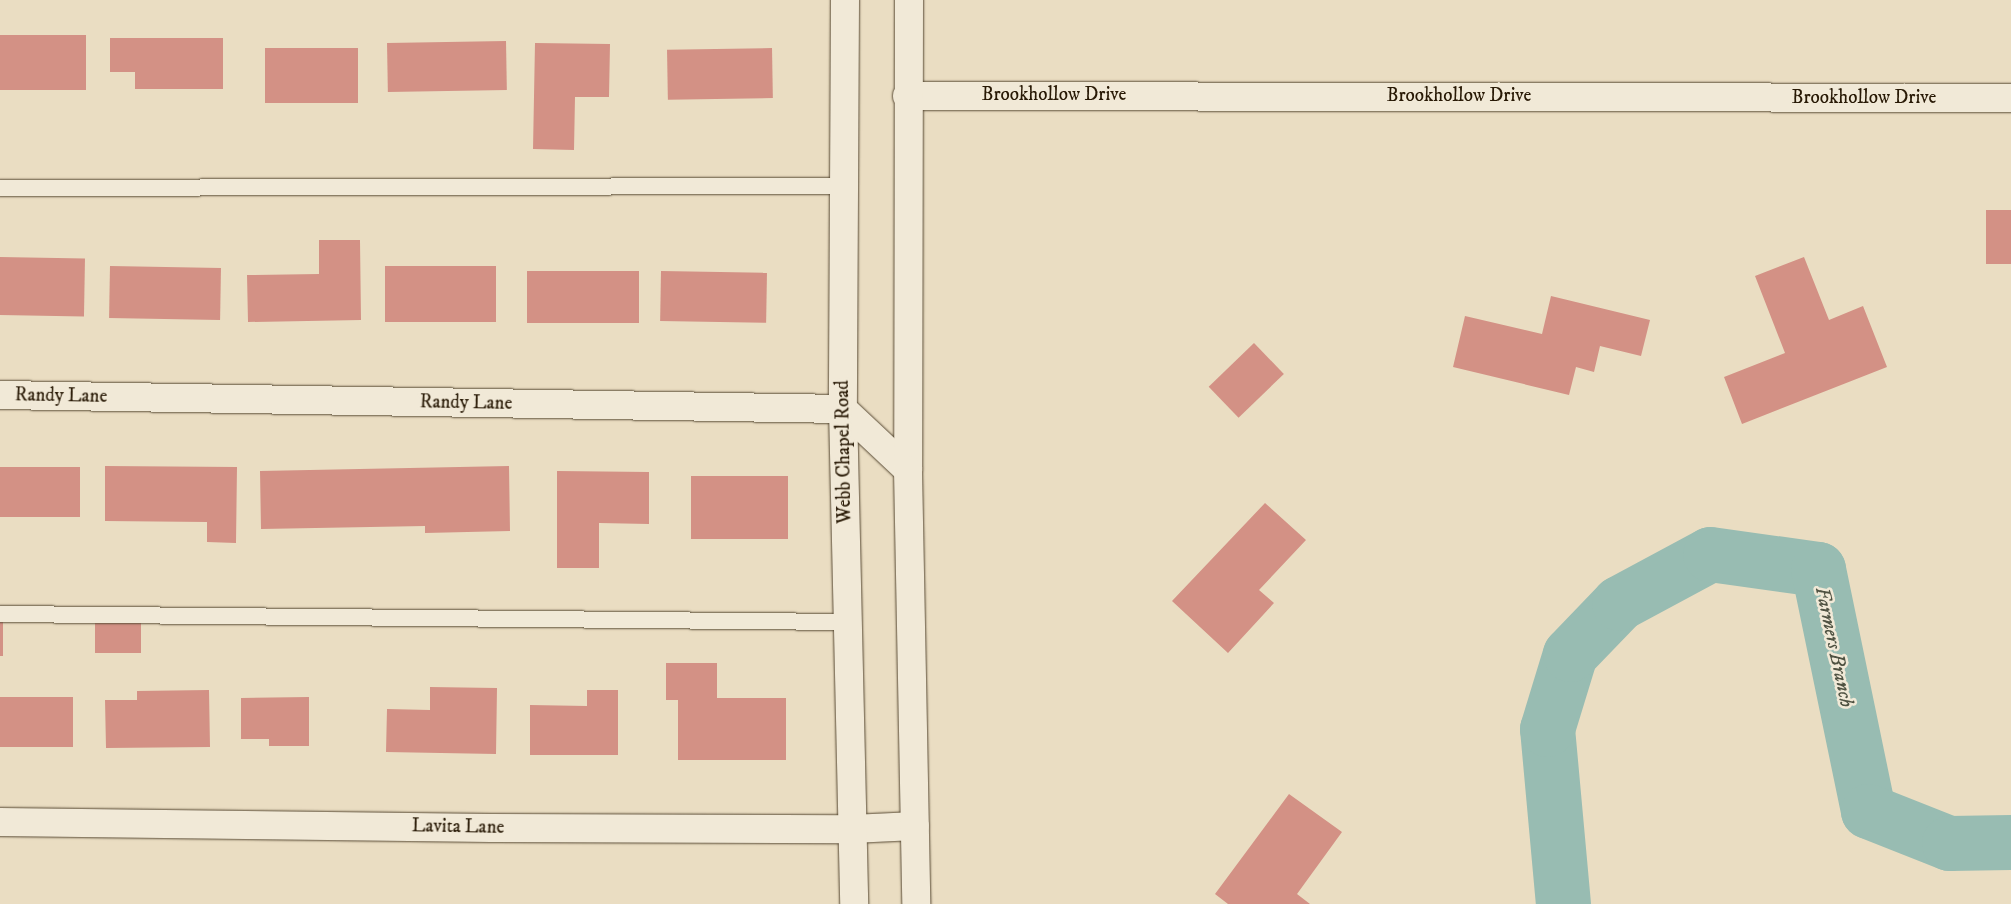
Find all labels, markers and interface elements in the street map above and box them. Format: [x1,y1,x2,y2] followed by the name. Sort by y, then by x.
[982,84,1126,106] street label: Brookhollow Drive
[1387,85,1531,107] street label: Brookhollow Drive
[1792,87,1936,109] street label: Brookhollow Drive
[831,380,857,524] street label: Webb Chapel Road
[15,384,107,408] street label: Randy Lane
[420,391,512,415] street label: Randy Lane
[1810,585,1858,709] water label: Farmers Branch
[412,815,504,839] street label: Lavita Lane

